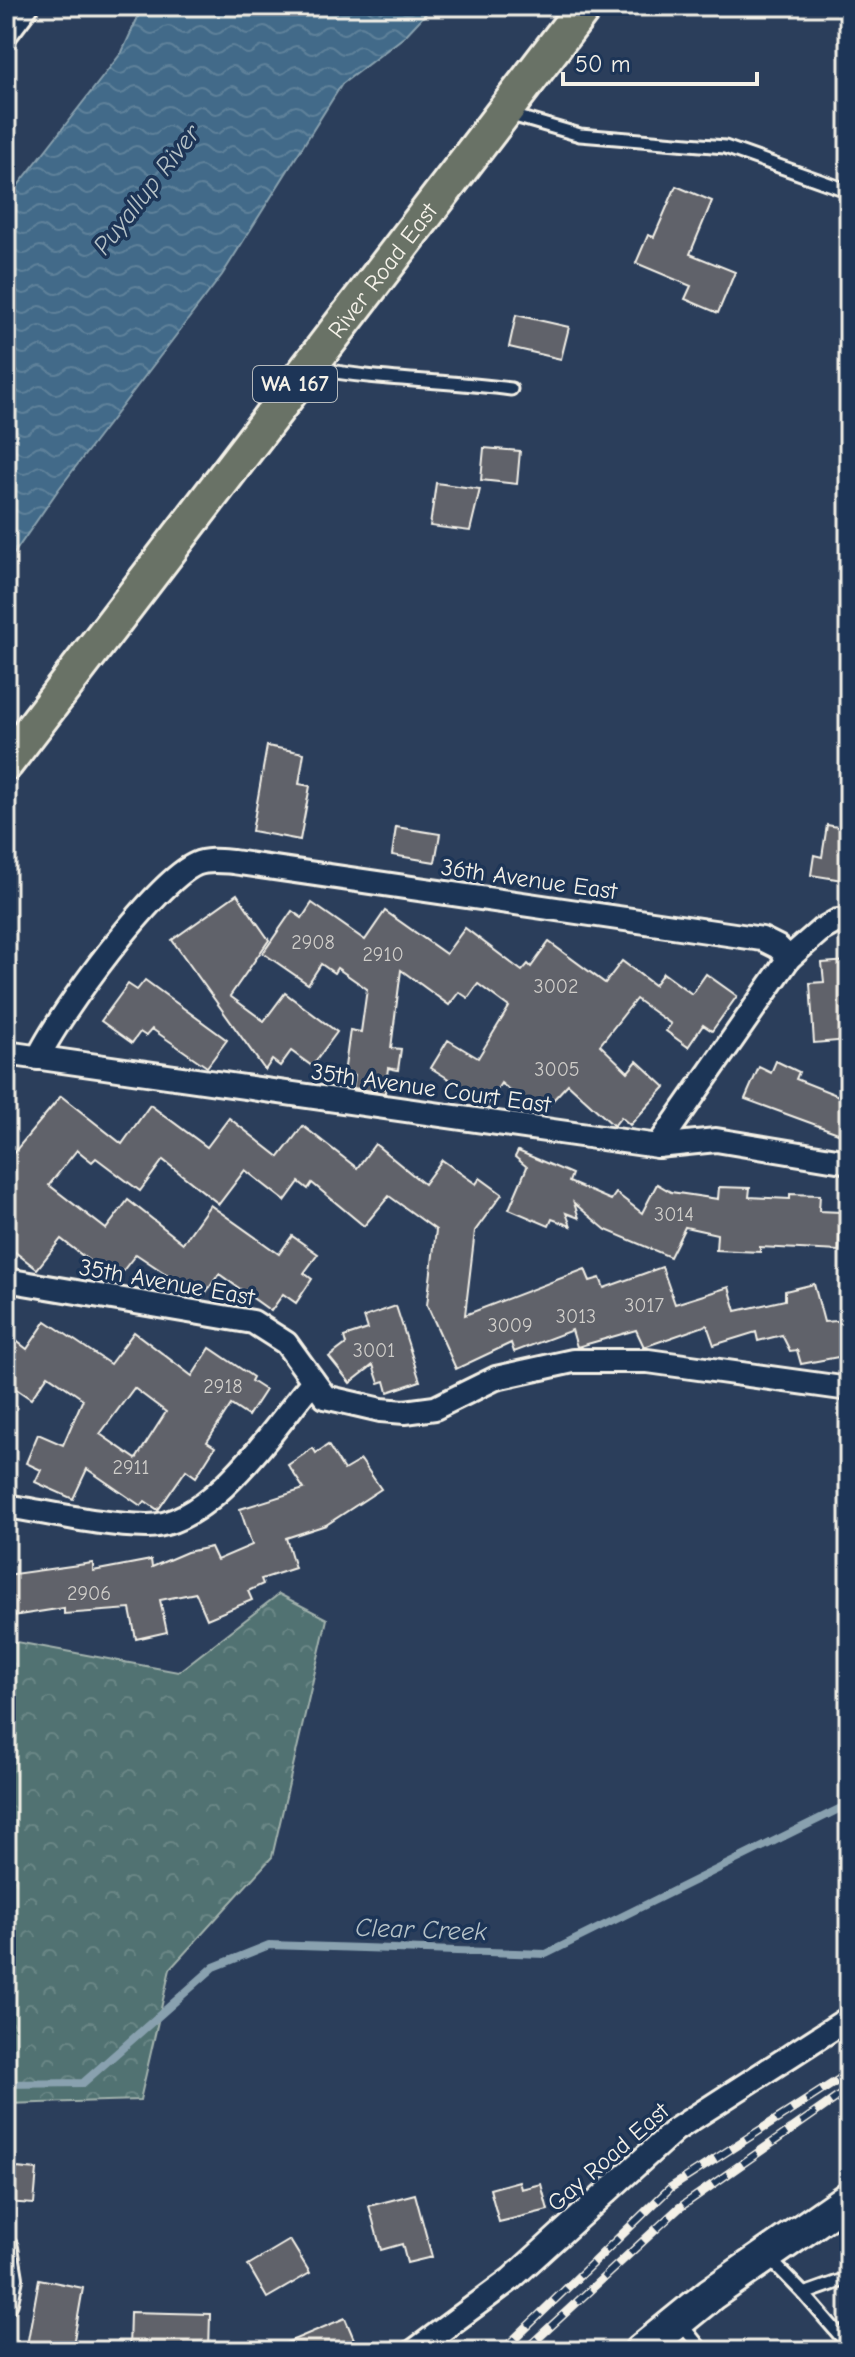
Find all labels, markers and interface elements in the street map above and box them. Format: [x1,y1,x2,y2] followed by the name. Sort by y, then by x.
[563,36,757,86] scale bar
[575,50,631,78] text: 50 m
[87,118,208,261] water label: Puyallup River
[322,197,444,344] street label: River Road East
[253,366,337,402] road number: WA 167
[439,853,620,905] street label: 36th Avenue East
[291,931,335,954] house number: 2908
[362,943,404,966] house number: 2910
[534,975,578,998] house number: 3002
[309,1057,554,1119] street label: 35th Avenue Court East
[534,1058,580,1081] house number: 3005
[654,1203,694,1226] house number: 3014
[77,1253,258,1311] street label: 35th Avenue East
[624,1294,664,1317] house number: 3017
[556,1305,596,1328] house number: 3013
[487,1314,533,1337] house number: 3009
[353,1339,395,1362] house number: 3001
[203,1375,243,1398] house number: 2918
[113,1456,149,1479] house number: 2911
[67,1582,111,1605] house number: 2906
[355,1913,488,1947] water label: Clear Creek
[542,2096,675,2217] street label: Gay Road East

